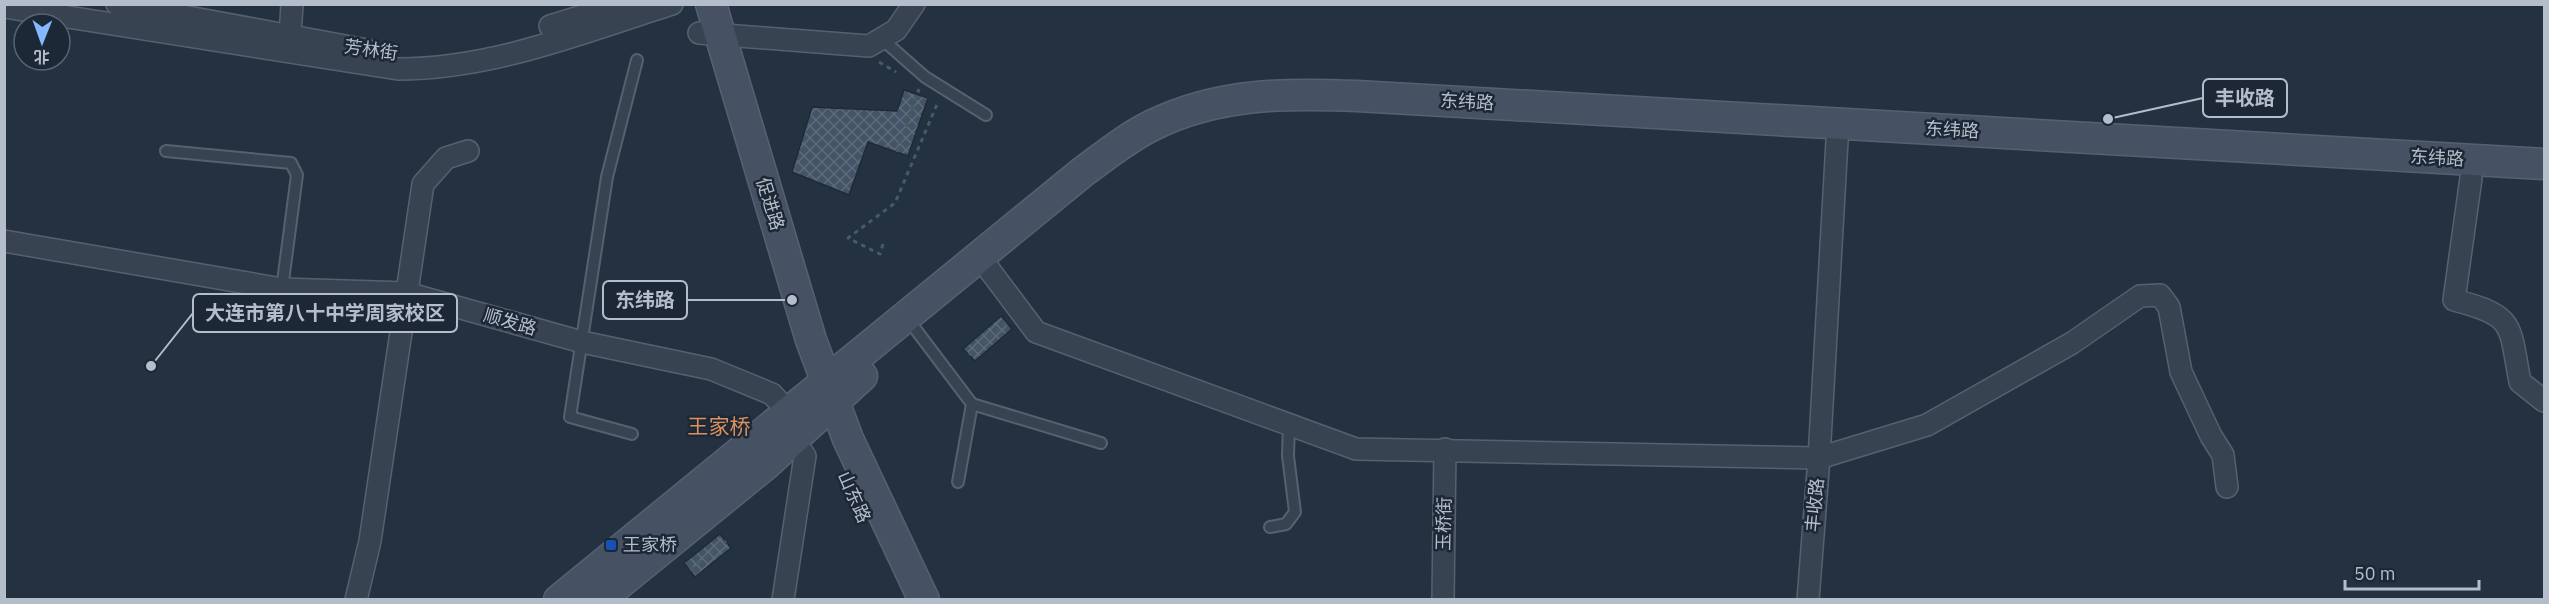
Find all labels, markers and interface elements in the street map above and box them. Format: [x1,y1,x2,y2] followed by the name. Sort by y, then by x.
[12,12,72,72] north arrow
[343,34,399,65] street label: 芳林街
[34,47,50,67] text: 北
[2203,79,2287,117] callout: 丰收路
[2215,84,2275,111] text: 丰收路
[1439,89,1495,114] street label: 东纬路
[1924,117,1980,142] street label: 东纬路
[2409,145,2465,170] street label: 东纬路
[752,175,789,233] street label: 促进路
[603,281,687,319] callout: 东纬路
[615,286,675,313] text: 东纬路
[193,294,457,332] callout: 大连市第八十中学周家校区
[205,299,445,326] text: 大连市第八十中学周家校区
[481,303,539,340] street label: 顺发路
[688,412,751,440] district label: 王家桥
[833,467,876,526] street label: 山东路
[1801,477,1828,533] street label: 丰收路
[1432,497,1455,551] street label: 玉桥街
[623,533,677,556] place label: 王家桥
[604,538,618,552] marker: 王家桥
[2345,553,2478,591] scale bar
[2354,562,2396,585] text: 50 m

